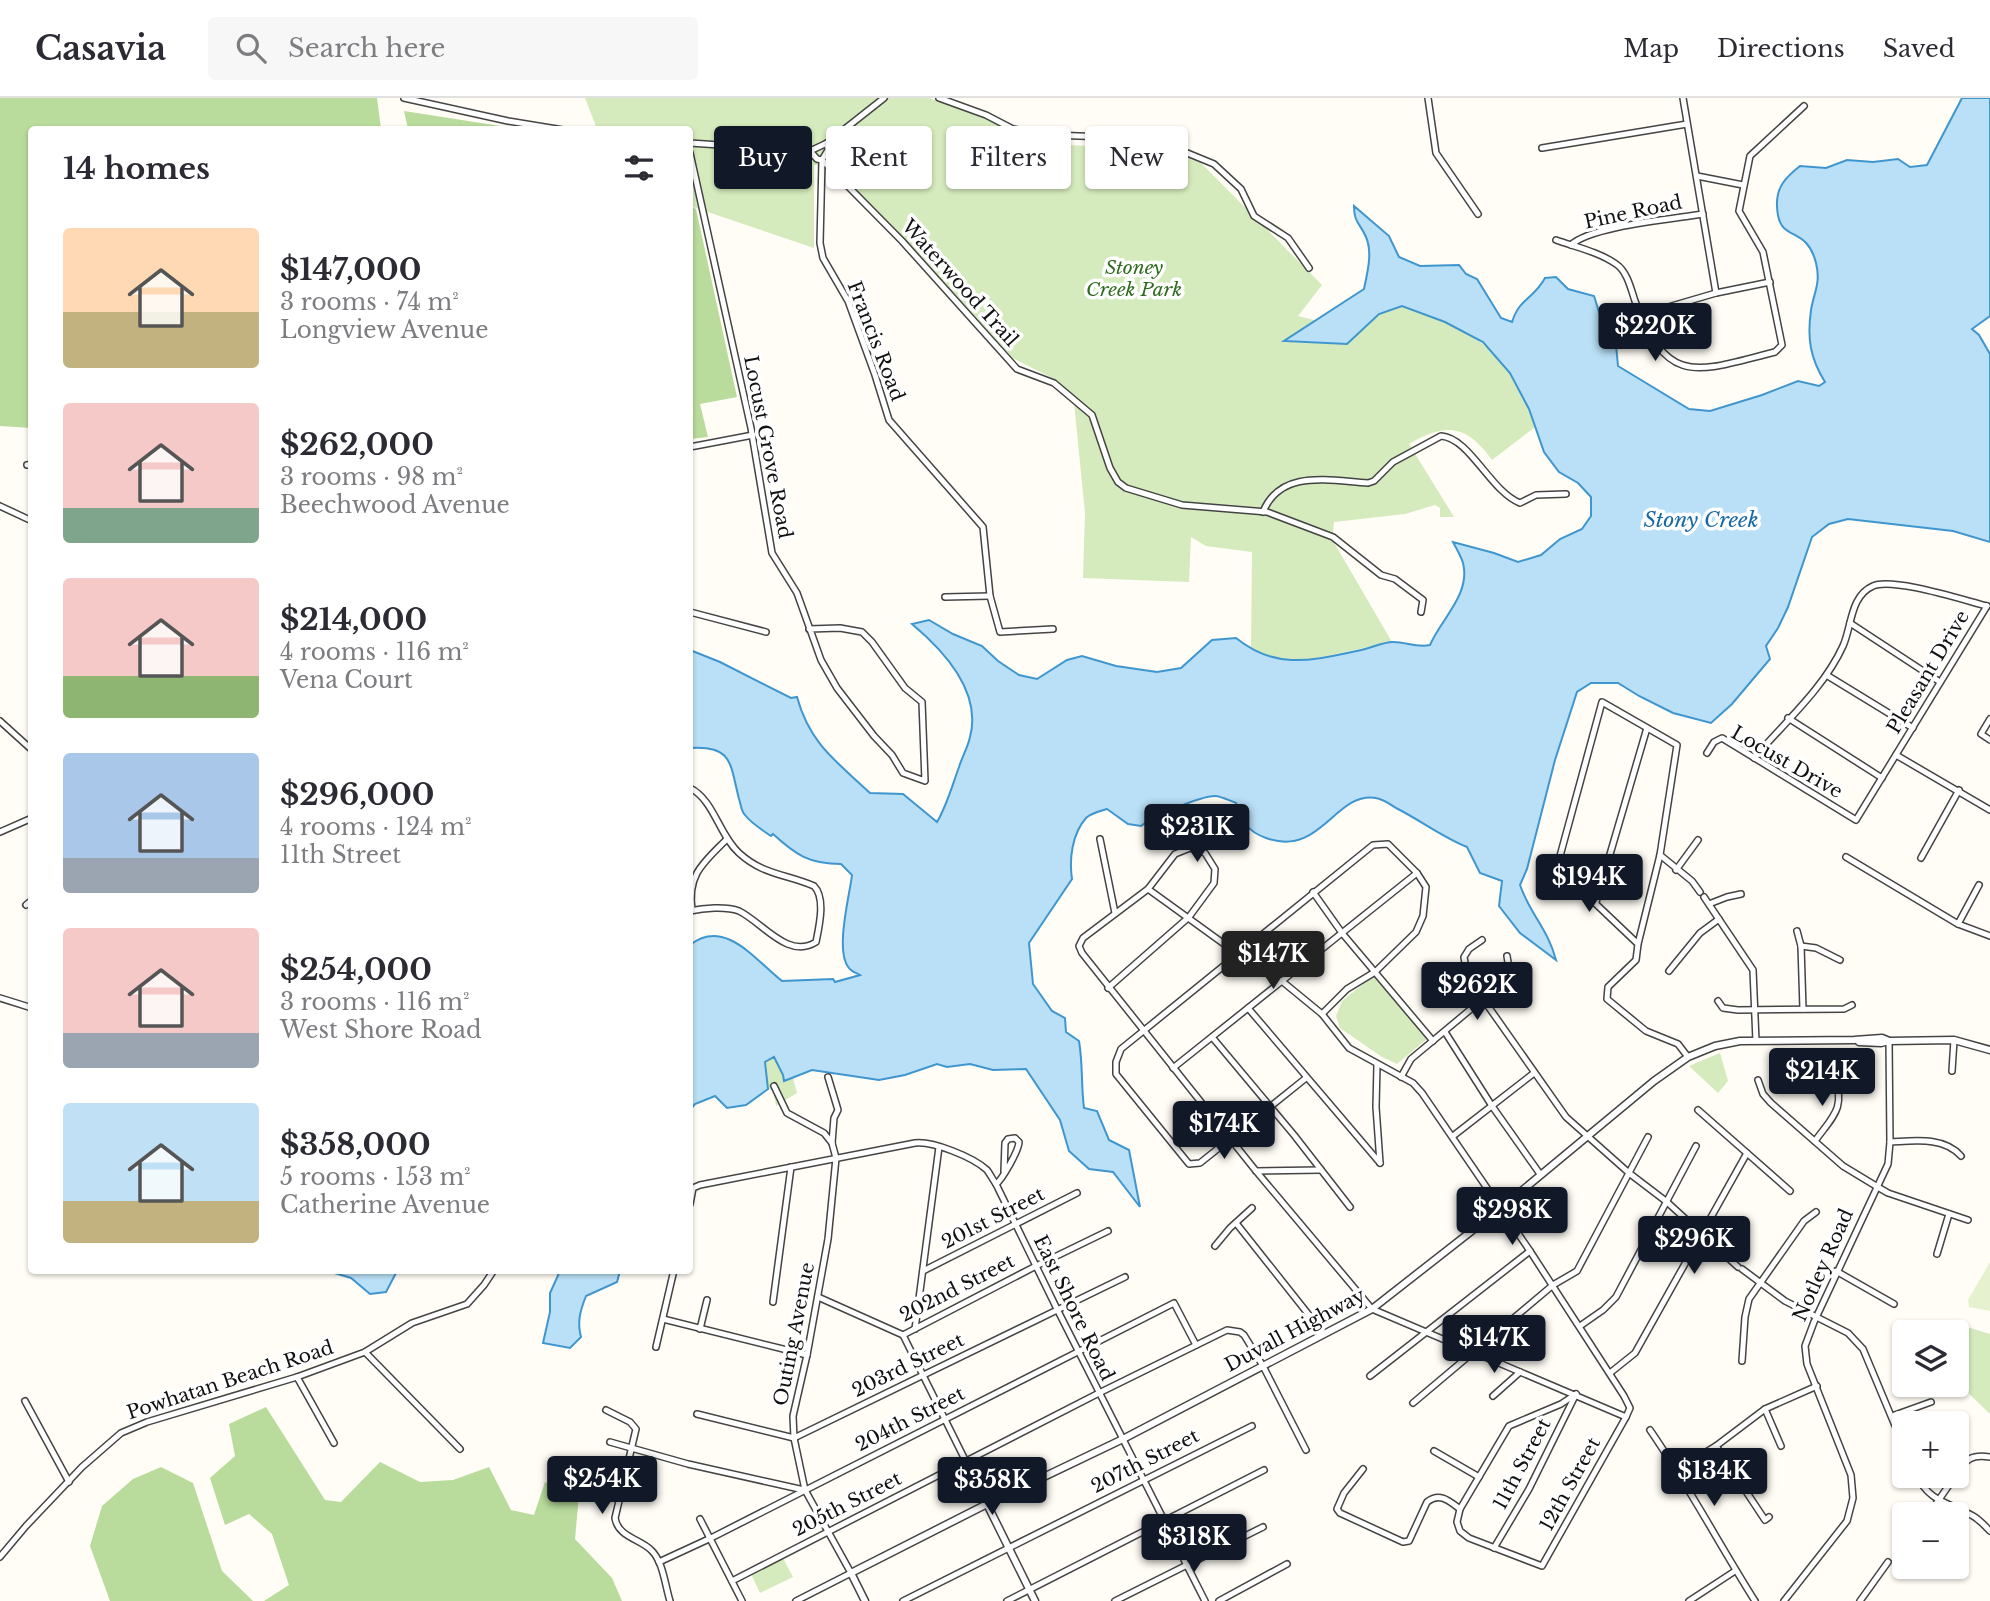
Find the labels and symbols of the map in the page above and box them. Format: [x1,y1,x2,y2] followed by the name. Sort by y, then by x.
[1582,190,1684,234] street label: Pine Road
[896,214,1023,351] street label: Waterwood Trail
[1086,256,1182,301] park label: Stoney Creek Park
[843,278,909,404] street label: Francis Road
[1606,303,1704,363] pin: $220K
[739,354,797,541] street label: Locust Grove Road
[1644,507,1758,533] water label: Stony Creek
[1882,606,1974,738] street label: Pleasant Drive
[1727,721,1847,803] street label: Locust Drive
[1148,804,1246,864] pin: $231K
[1540,854,1638,914] pin: $194K
[1224,932,1322,991] pin: $147K
[1428,962,1526,1022] pin: $262K
[1773,1048,1871,1108] pin: $214K
[1175,1102,1273,1161] pin: $174K
[938,1182,1049,1254] street label: 201st Street
[1463,1188,1561,1247] pin: $298K
[1788,1205,1858,1325] street label: Notley Road
[1645,1216,1743,1276] pin: $296K
[1029,1231,1119,1385] street label: East Shore Road
[896,1249,1019,1327] street label: 202nd Street
[769,1260,819,1408] street label: Outing Avenue
[1221,1283,1369,1377] street label: Duvall Highway
[1445,1316,1543,1375] pin: $147K
[848,1328,968,1402] street label: 203rd Street
[124,1336,336,1424] street label: Powhatan Beach Road
[852,1381,969,1456] street label: 204th Street
[1488,1414,1556,1513] street label: 11th Street
[1087,1424,1203,1498] street label: 207th Street
[1535,1433,1605,1535] street label: 12th Street
[1665,1448,1763,1508] pin: $134K
[553,1456,651,1516] pin: $254K
[943,1458,1041,1517] pin: $358K
[789,1466,906,1541] street label: 205th Street
[1145,1514,1243,1574] pin: $318K

